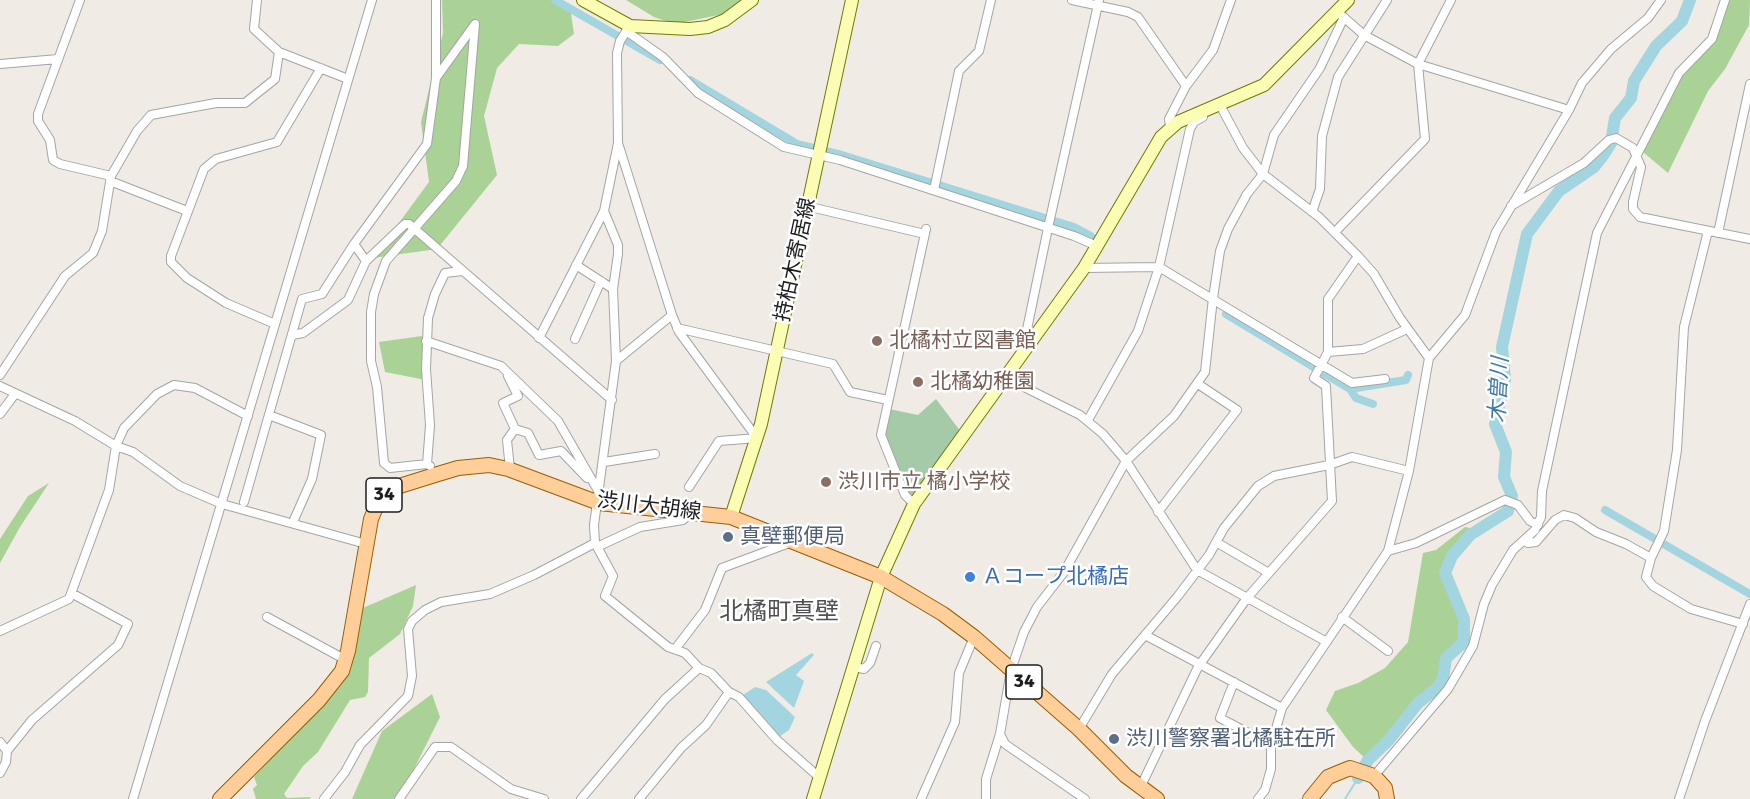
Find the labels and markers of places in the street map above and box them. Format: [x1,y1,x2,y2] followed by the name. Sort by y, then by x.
[889,328,1036,354] place label: 北橘村立図書館
[870,334,884,348] marker: 北橘村立図書館
[930,369,1035,395] place label: 北橘幼稚園
[911,375,925,389] marker: 北橘幼稚園
[838,469,1011,495] place label: 渋川市立 橘小学校
[819,475,833,489] marker: 渋川市立 橘小学校
[740,524,845,550] place label: 真壁郵便局
[721,530,735,544] marker: 真壁郵便局
[982,564,1129,590] place label: Ａコープ北橘店
[963,570,977,584] marker: Ａコープ北橘店
[1126,726,1336,752] place label: 渋川警察署北橘駐在所
[1107,732,1121,746] marker: 渋川警察署北橘駐在所

